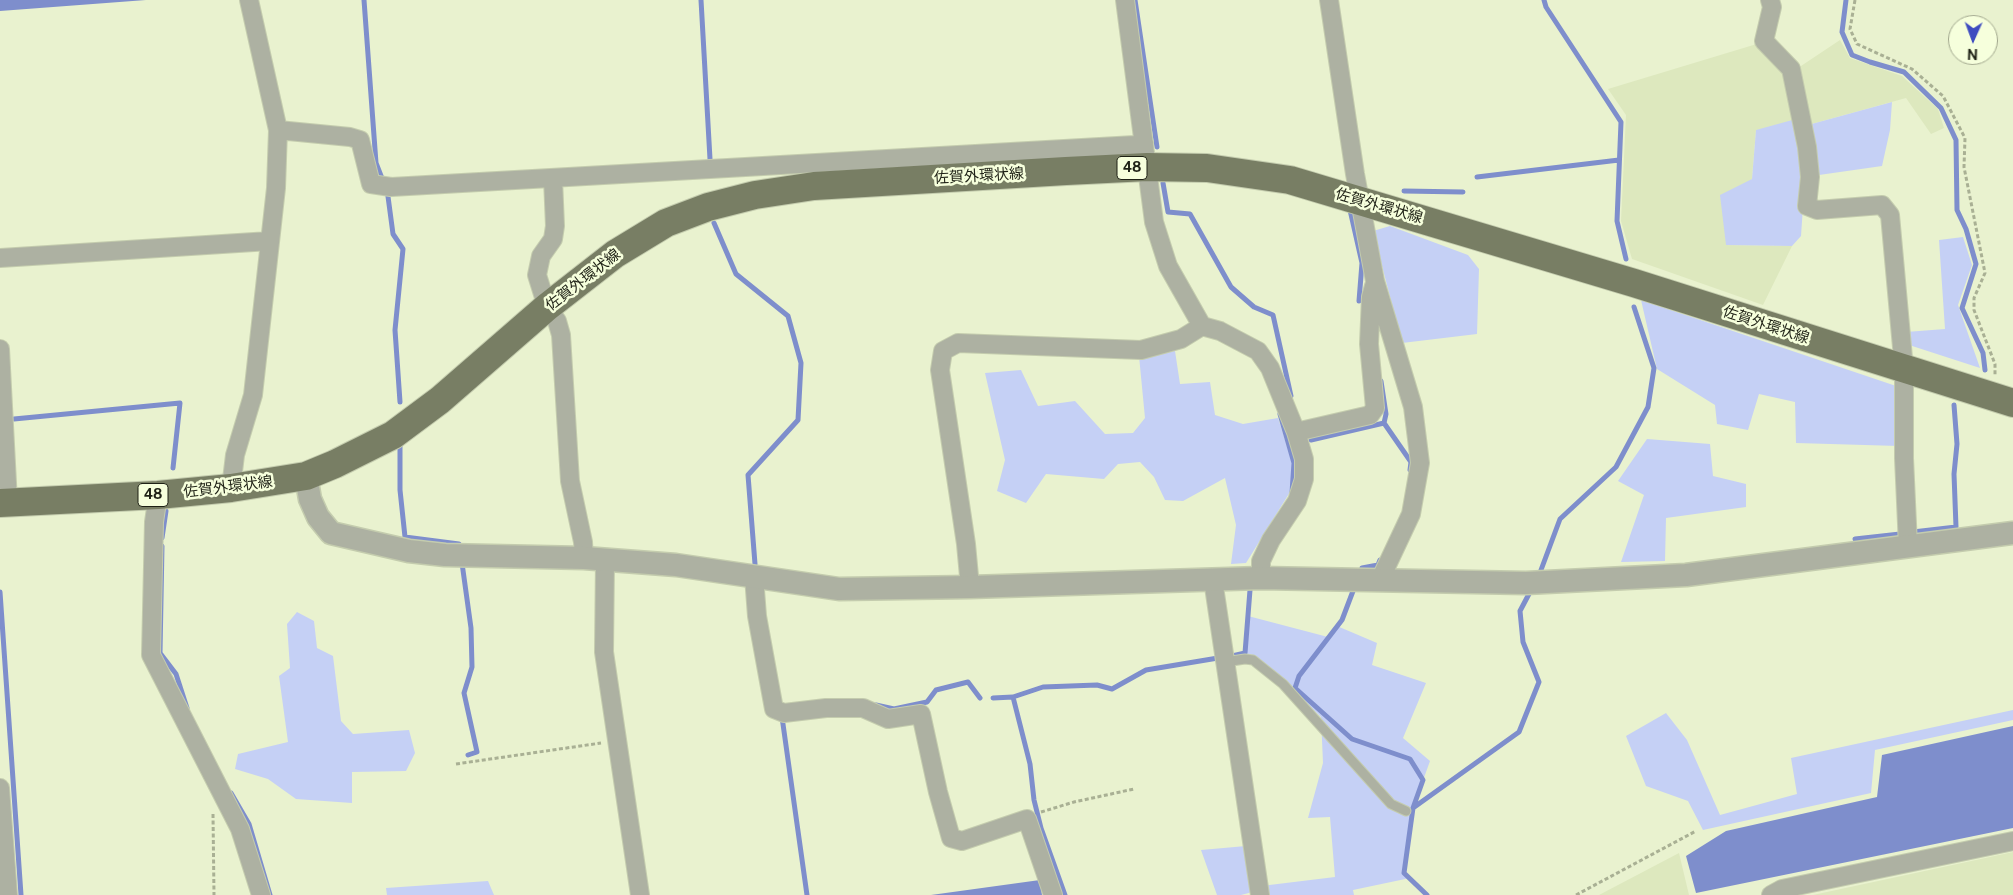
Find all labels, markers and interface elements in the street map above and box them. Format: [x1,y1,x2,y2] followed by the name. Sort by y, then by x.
[1948,15,1998,65] north arrow
[1967,46,1978,62] text: N
[1117,156,1147,180] road number: 48
[934,165,1024,187] street label: 佐賀外環状線
[1333,185,1425,227] street label: 佐賀外環状線
[542,245,624,315] street label: 佐賀外環状線
[1720,303,1812,347] street label: 佐賀外環状線
[182,473,274,501] street label: 佐賀外環状線
[138,484,168,506] road number: 48

